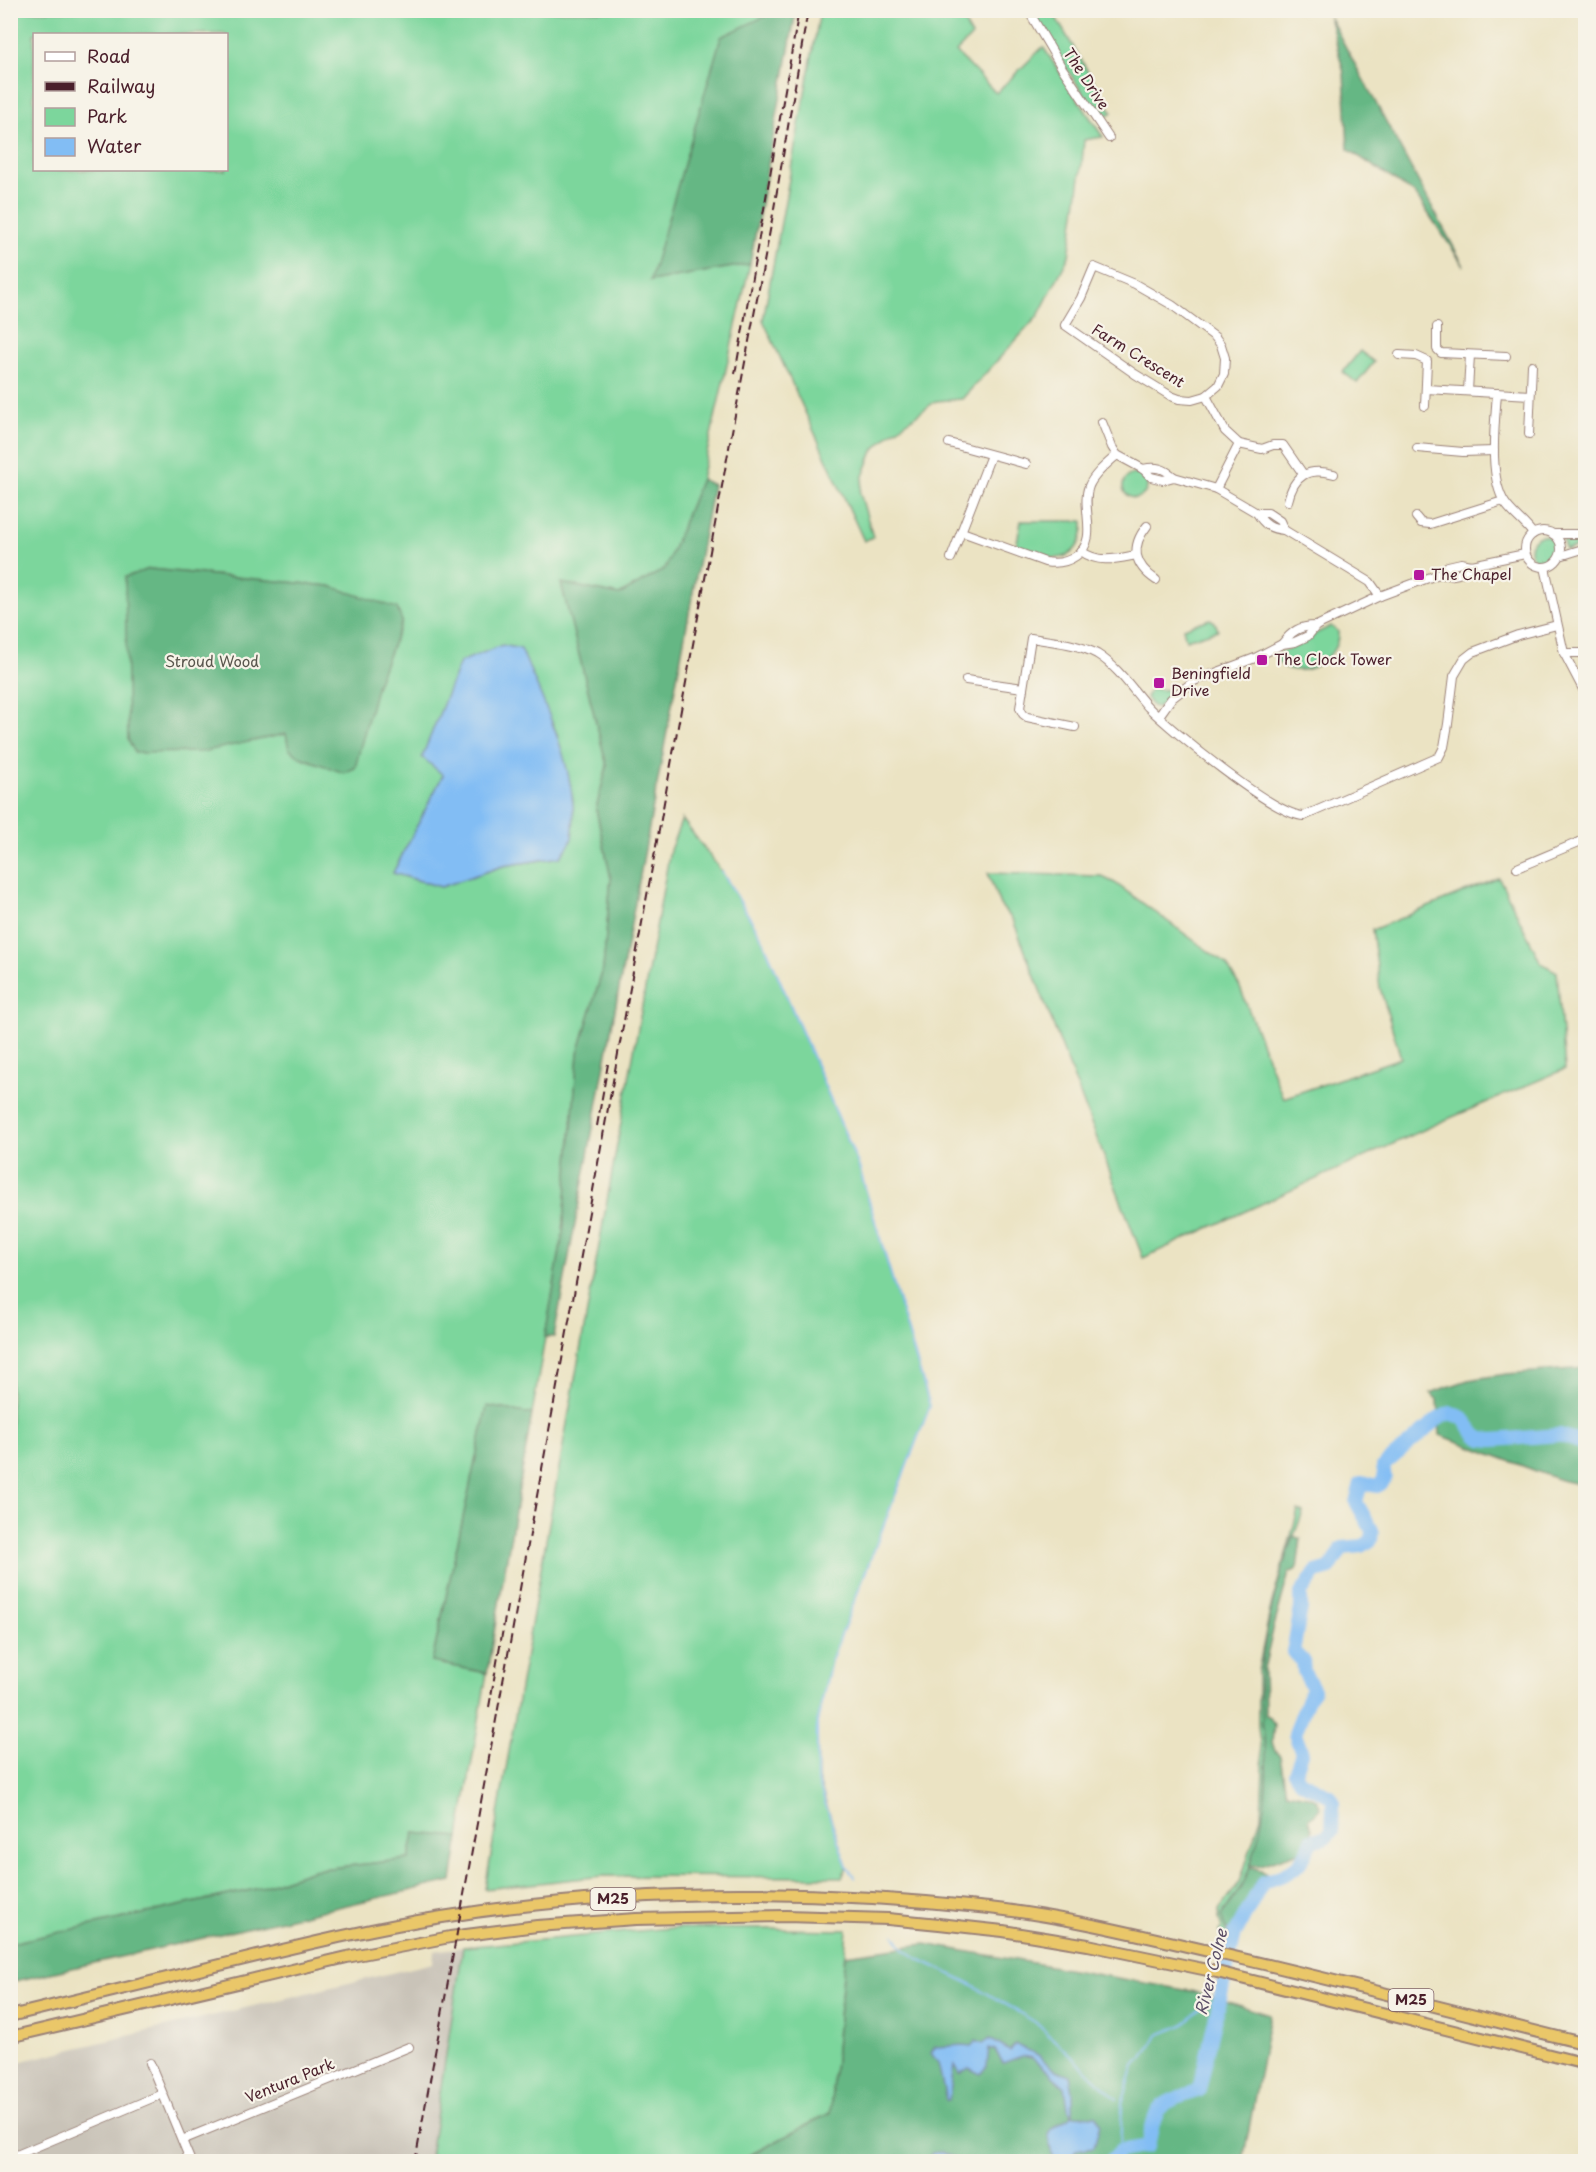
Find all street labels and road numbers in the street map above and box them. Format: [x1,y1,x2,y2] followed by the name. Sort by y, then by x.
[1059,43,1116,114] street label: The Drive
[1088,317,1190,393] street label: Farm Crescent
[590,1888,636,1910] road number: M25
[1388,1989,1434,2011] road number: M25
[241,2051,338,2108] street label: Ventura Park

